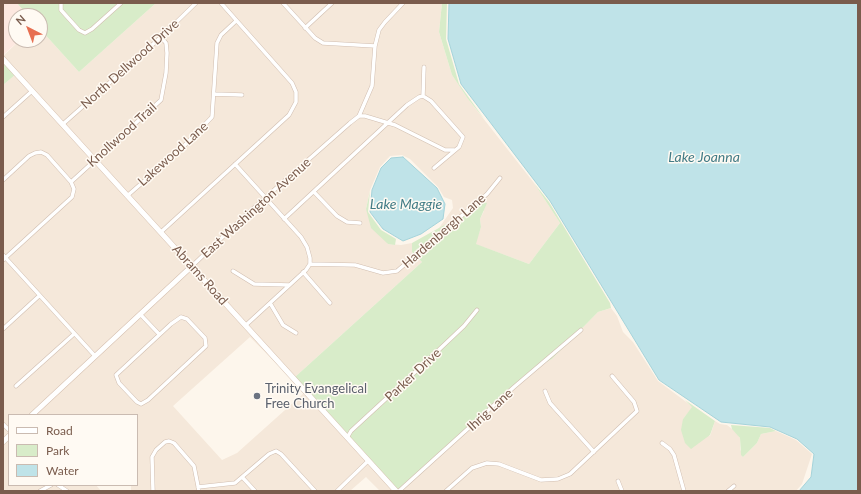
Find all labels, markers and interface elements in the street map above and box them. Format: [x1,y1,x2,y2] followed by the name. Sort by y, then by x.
[8,8,48,48] north arrow
[13,12,28,27] text: N
[78,16,182,112] street label: North Dellwood Drive
[84,100,160,170] street label: Knollwood Trail
[135,118,211,190] street label: Lakewood Lane
[668,149,740,165] water label: Lake Joanna
[198,155,314,261] street label: East Washington Avenue
[399,191,489,271] street label: Hardenbergh Lane
[370,196,442,212] water label: Lake Maggie
[169,242,231,308] street label: Abrams Road
[382,345,444,405] street label: Parker Drive
[265,381,367,412] place label: Trinity Evangelical Free Church
[464,385,516,435] street label: Ihrig Lane
[252,391,262,401] marker: Trinity Evangelical Free Church
[8,414,138,486] legend
[46,423,73,438] text: Road
[46,443,69,458] text: Park
[46,463,79,478] text: Water

